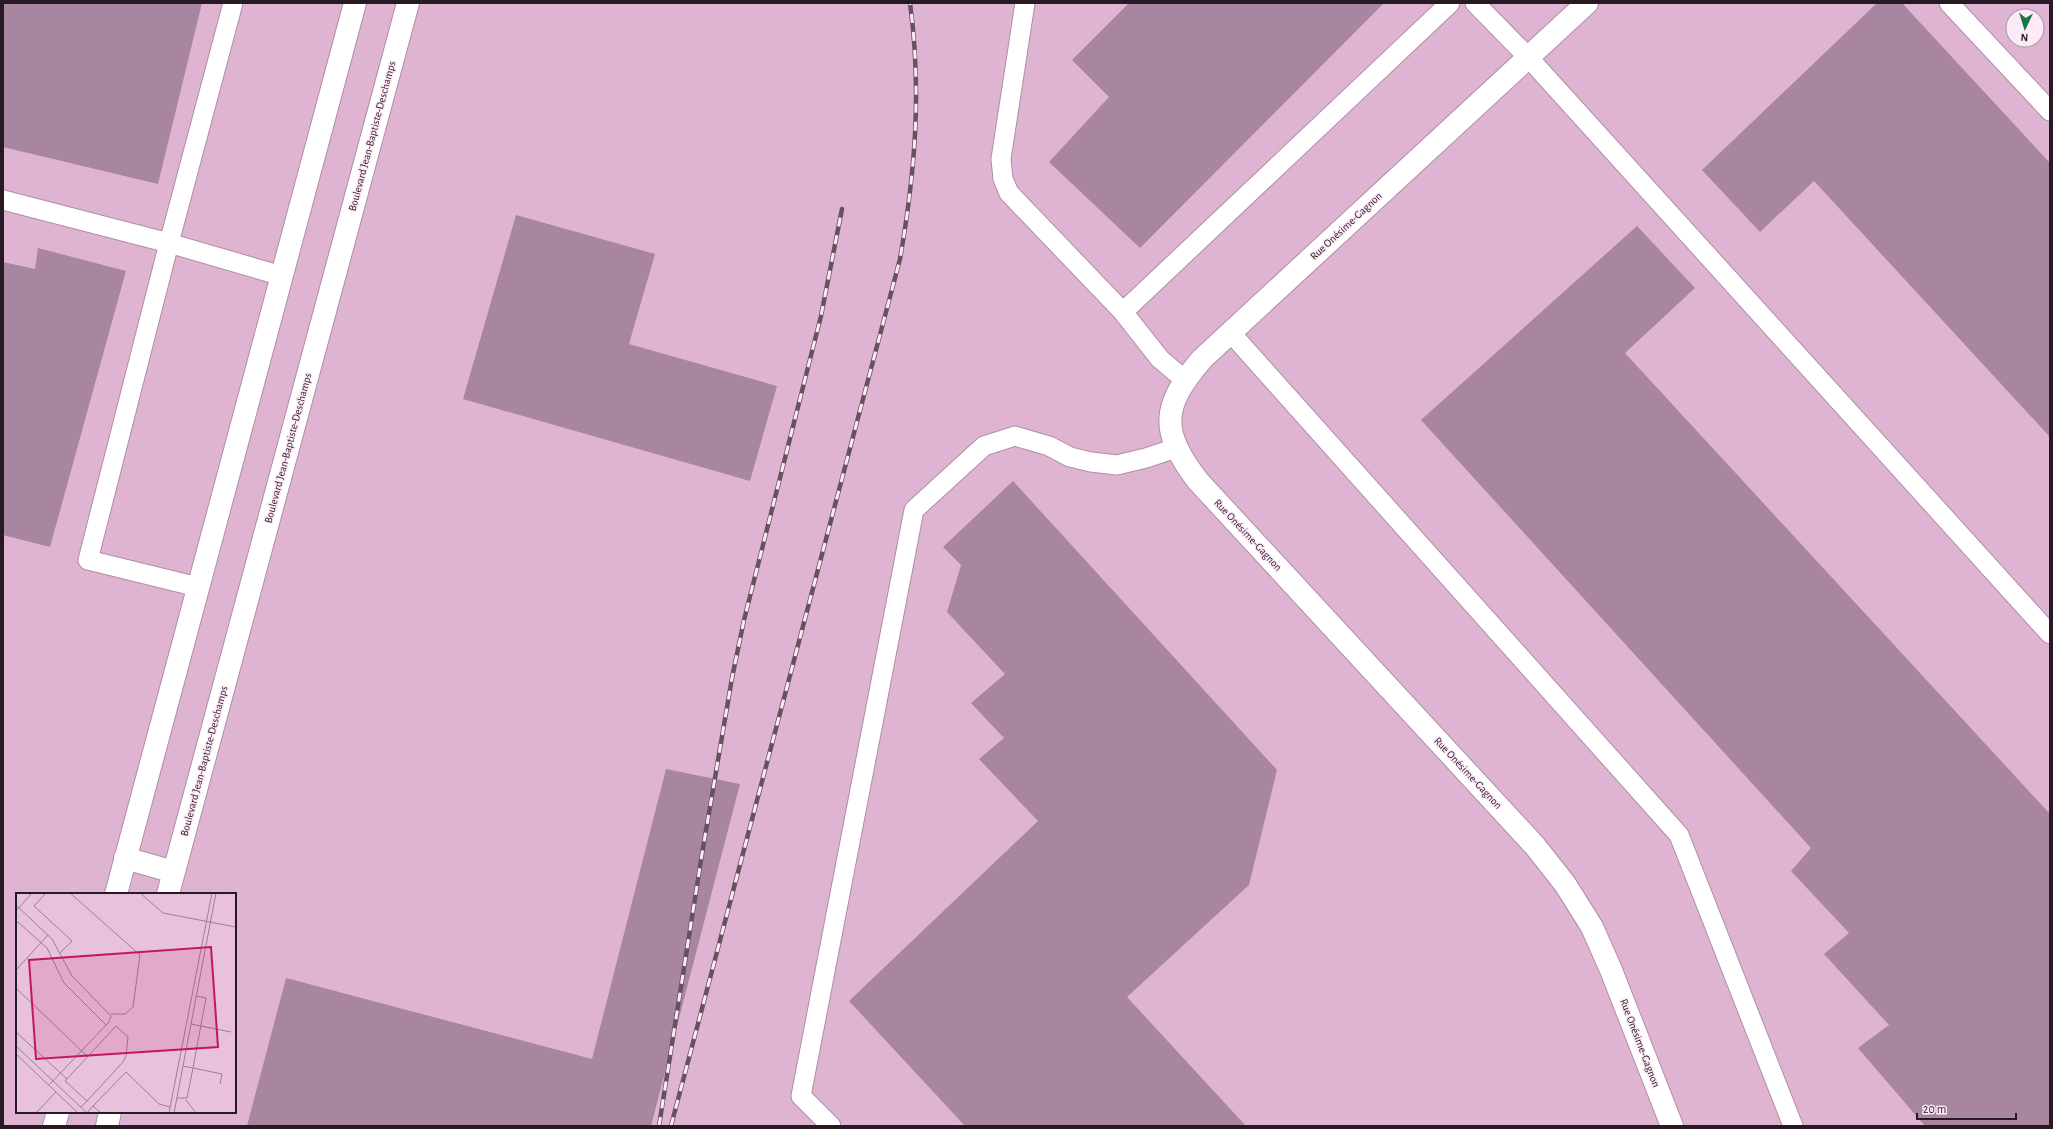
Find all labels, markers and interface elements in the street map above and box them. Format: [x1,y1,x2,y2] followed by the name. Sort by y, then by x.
[2005,8,2045,48] north arrow
[2020,32,2029,43] text: N
[347,60,397,212] street label: Boulevard Jean-Baptiste-Deschamps
[1308,190,1384,262] street label: Rue Onésime-Gagnon
[263,372,313,524] street label: Boulevard Jean-Baptiste-Deschamps
[1212,497,1284,573] street label: Rue Onésime-Gagnon
[179,685,229,837] street label: Boulevard Jean-Baptiste-Deschamps
[1432,735,1504,811] street label: Rue Onésime-Gagnon
[16,893,236,1113] inset map
[1618,997,1662,1089] street label: Rue Onésime-Gagnon
[1917,1095,2016,1121] scale bar
[1923,1103,1946,1115] text: 20 m

